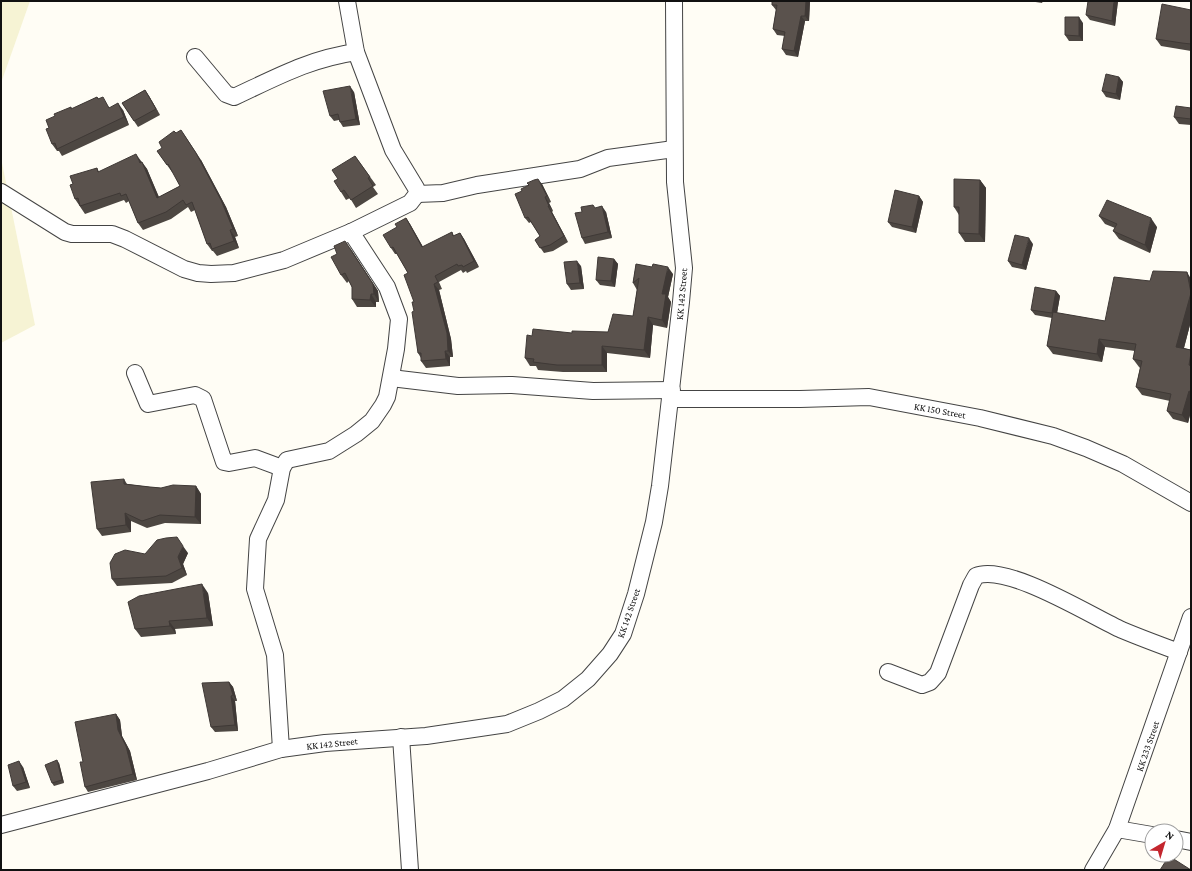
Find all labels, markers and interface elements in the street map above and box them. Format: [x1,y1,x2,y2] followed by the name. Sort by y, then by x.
[674,267,689,320] street label: KK 142 Street
[913,401,967,421] street label: KK 150 Street
[615,586,642,639] street label: KK 142 Street
[1134,719,1162,773] street label: KK 233 Street
[306,735,359,752] street label: KK 142 Street
[1144,823,1184,863] north arrow
[1164,828,1177,842] text: N

